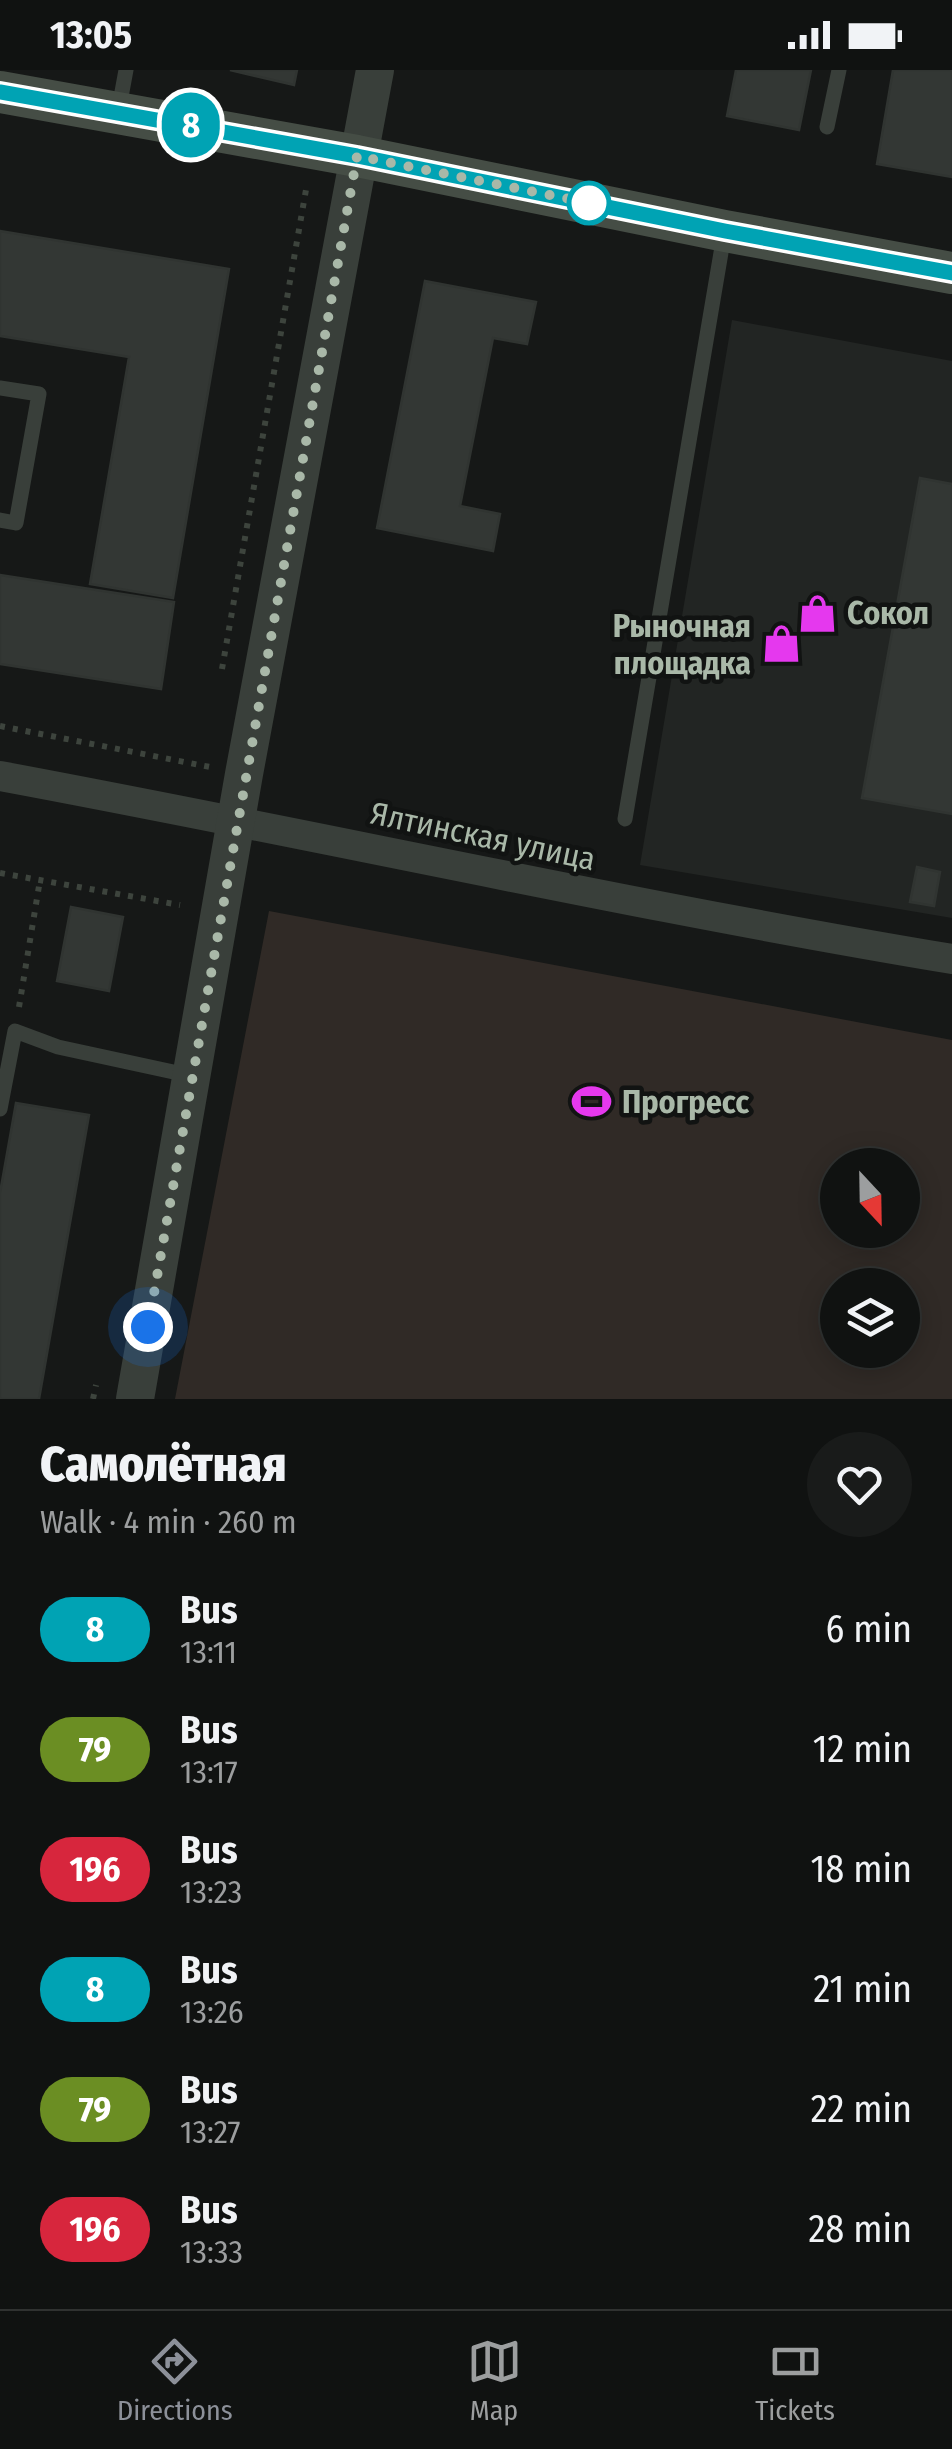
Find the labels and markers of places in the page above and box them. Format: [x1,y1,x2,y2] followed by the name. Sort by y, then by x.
[568,182,610,224] unlabelled marker
[796,592,838,634] shop icon: Сокол
[847,594,929,632] place label: Сокол
[613,607,751,682] place label: Рыночная площадка
[760,623,802,665] shop icon: Рыночная площадка
[571,1081,613,1123] sports icon: Прогресс
[622,1083,749,1121] place label: Прогресс

